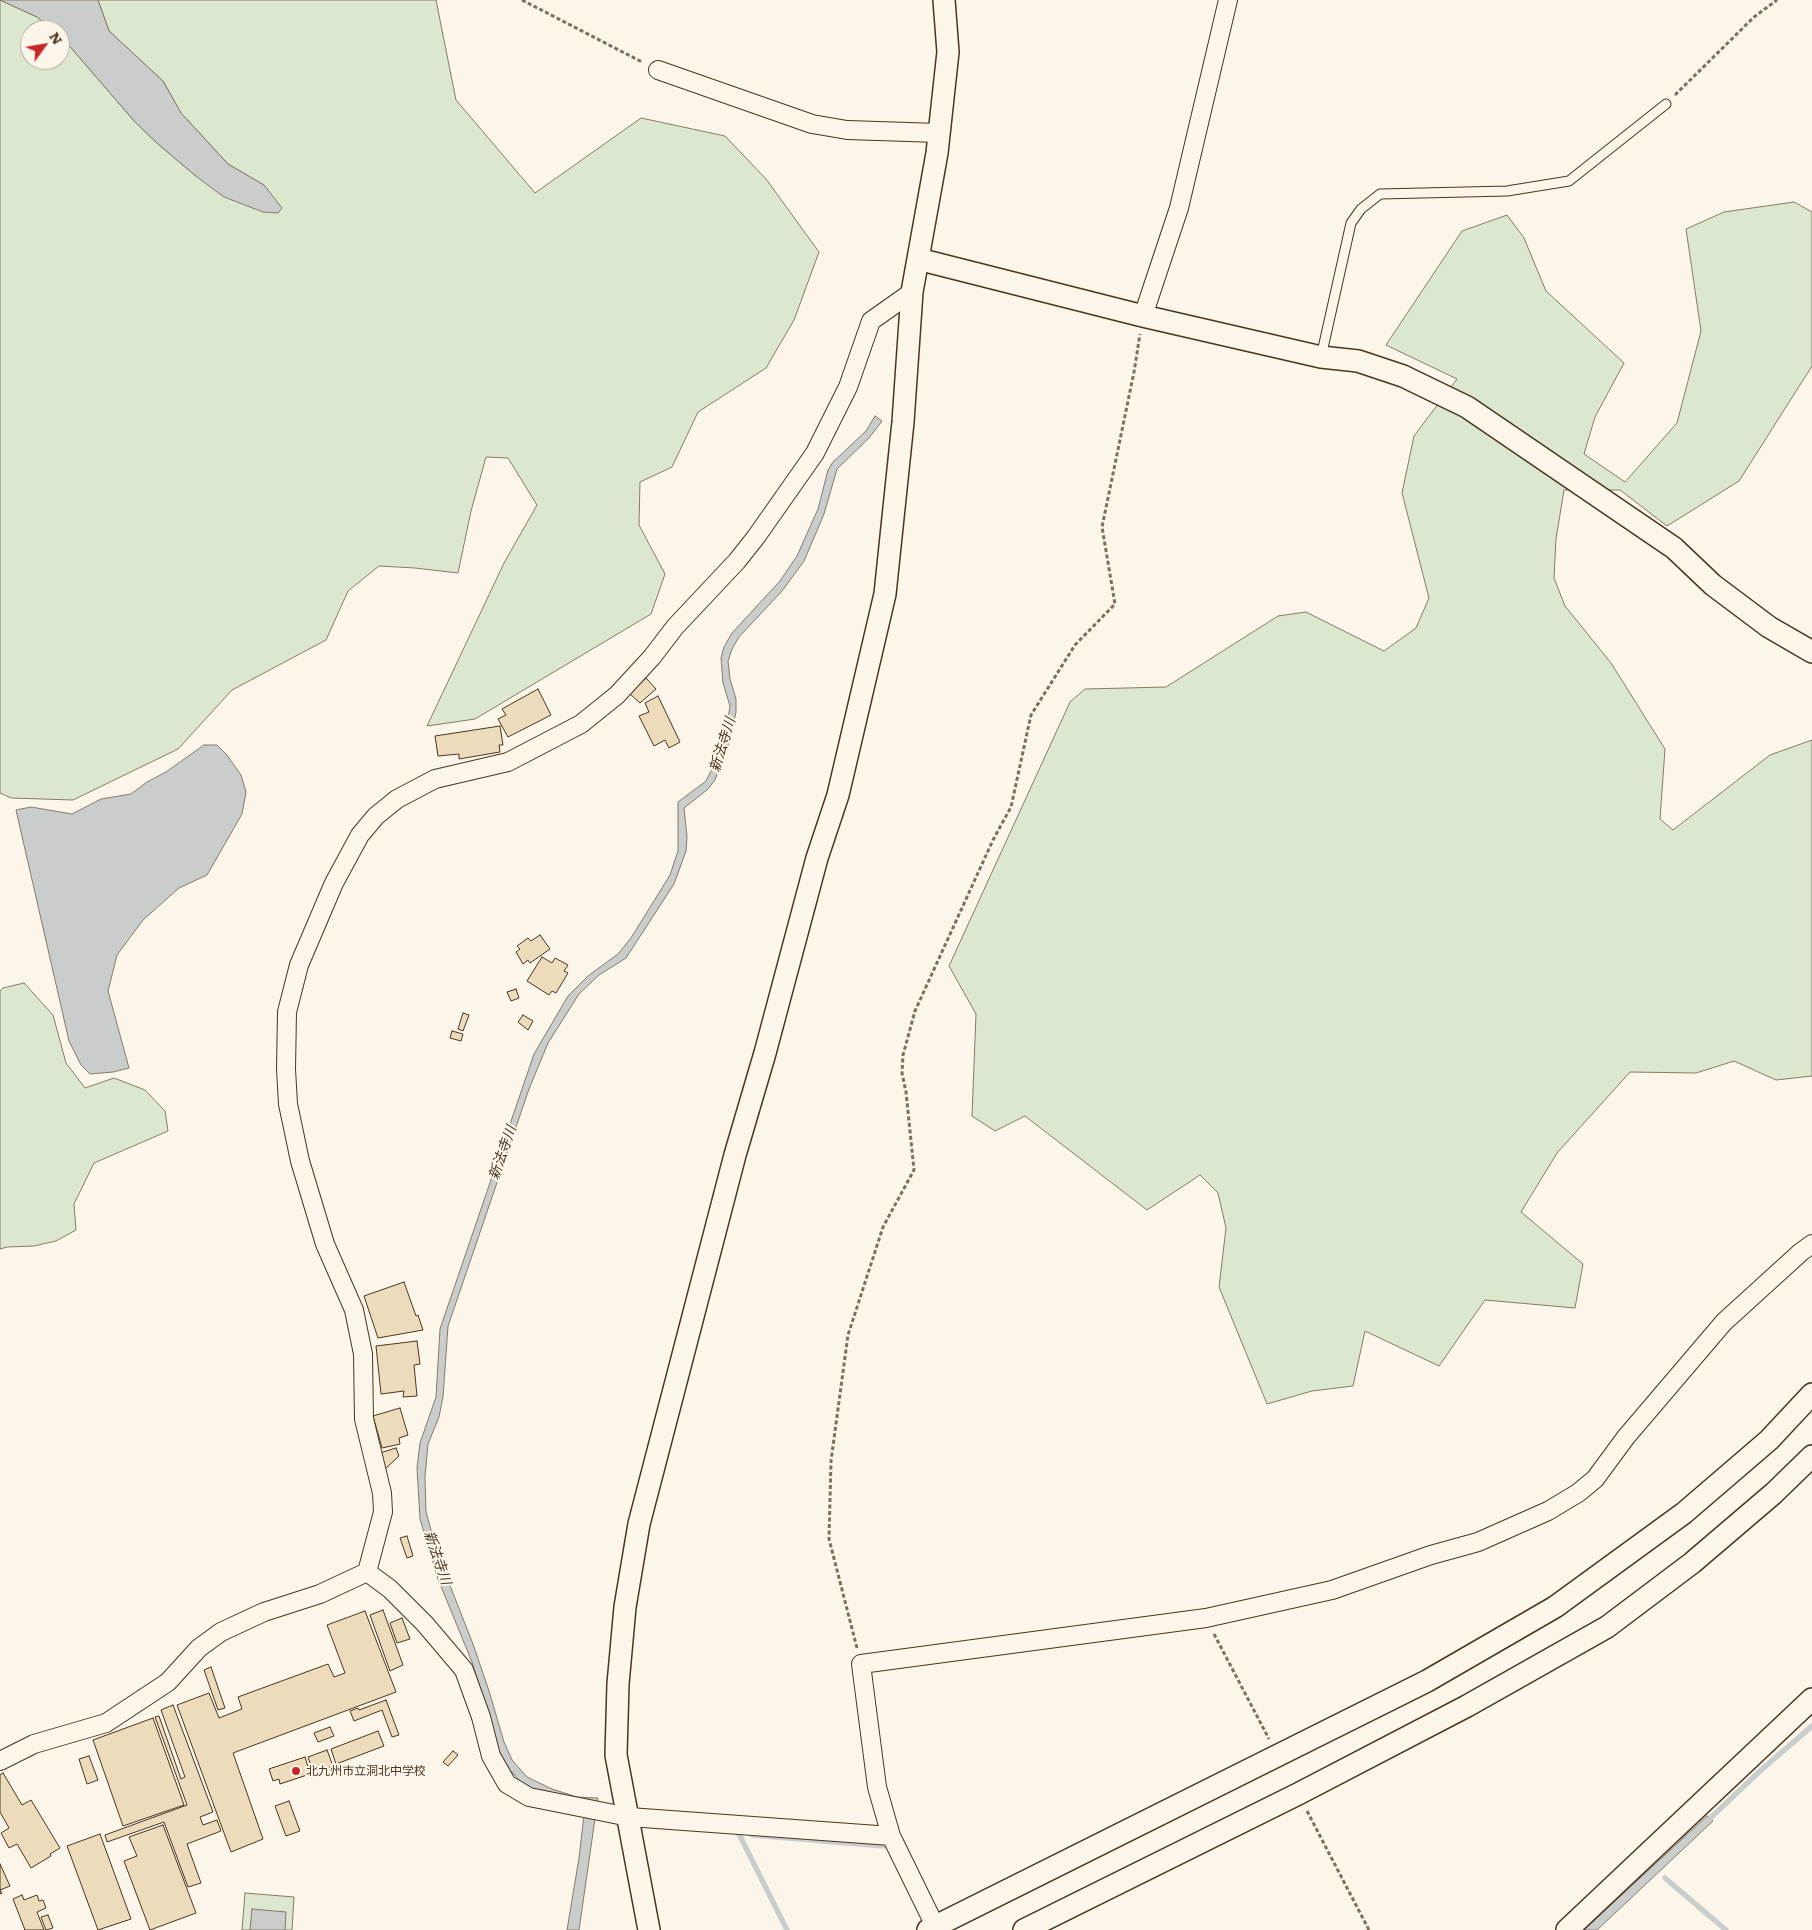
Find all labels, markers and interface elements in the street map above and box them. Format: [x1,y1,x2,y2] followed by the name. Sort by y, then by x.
[20,20,70,70] north arrow
[45,27,68,48] text: N
[707,716,739,774] water label: 新法寺川
[486,1124,520,1182] water label: 新法寺川
[420,1529,454,1587] water label: 新法寺川
[306,1764,426,1778] place label: 北九州市立洞北中学校
[290,1765,302,1777] marker: 北九州市立洞北中学校

